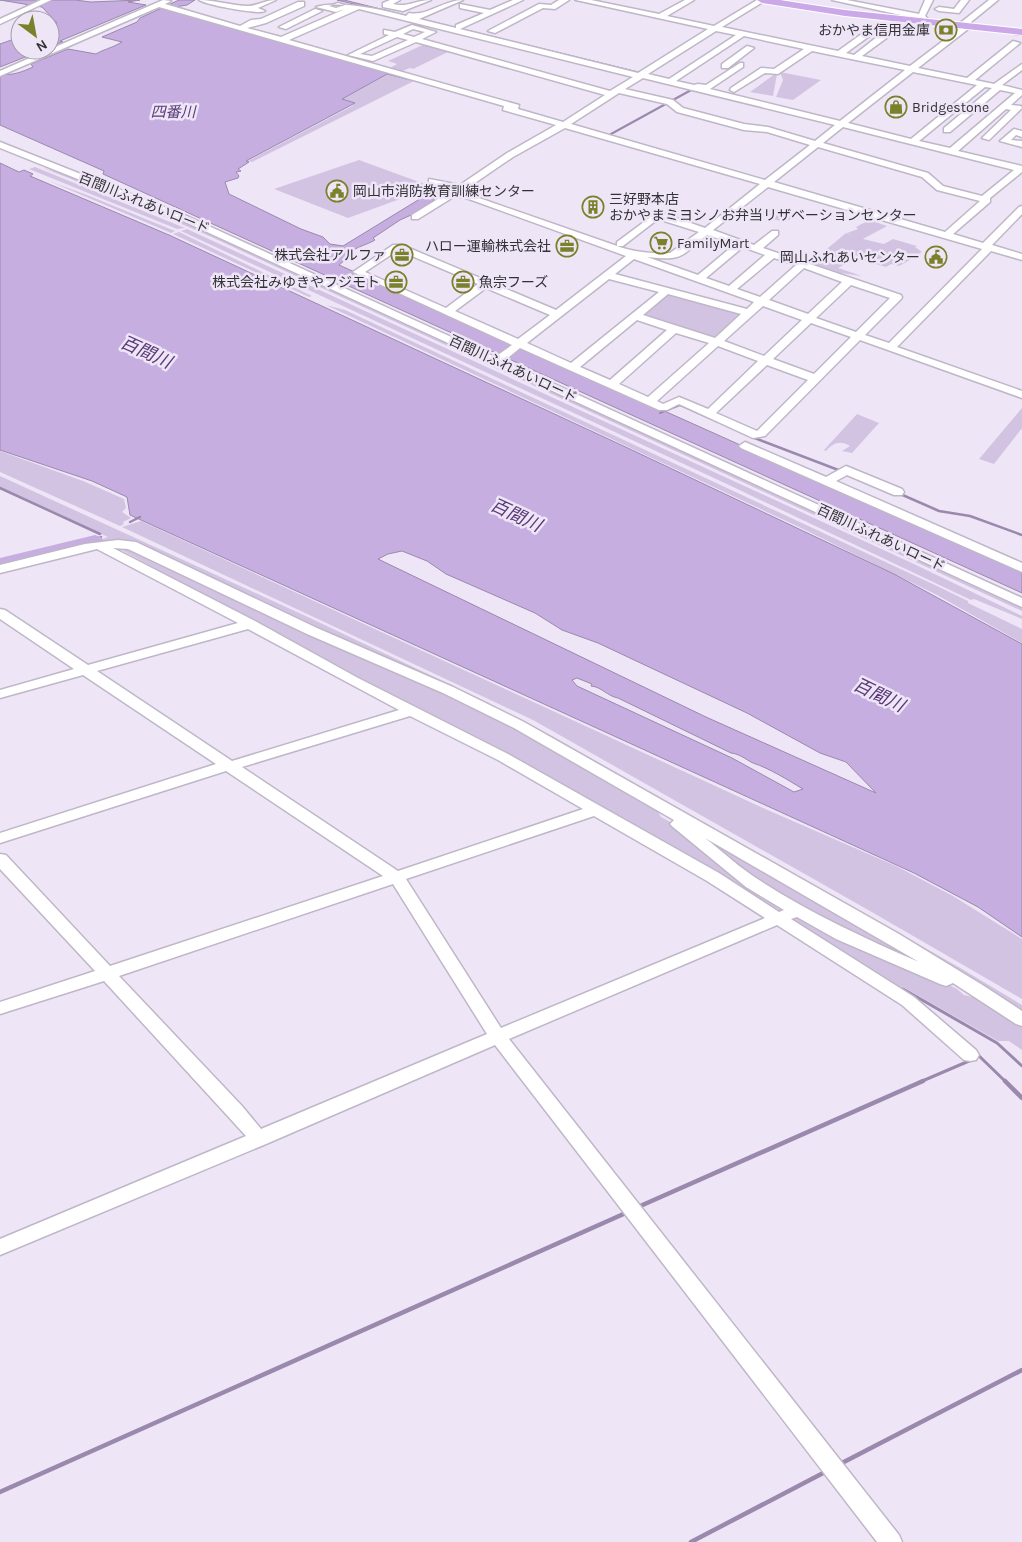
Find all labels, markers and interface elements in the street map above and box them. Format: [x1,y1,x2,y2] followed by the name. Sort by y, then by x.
[10,10,60,60] north arrow
[934,18,958,42] bank icon: おかやま信用金庫
[818,22,930,39] place label: おかやま信用金庫
[33,36,50,55] text: N
[884,95,908,119] shop icon: Bridgestone
[912,99,989,116] place label: Bridgestone
[150,103,197,121] water label: 四番川
[76,169,212,237] street label: 百間川ふれあいロード
[325,179,349,203] public building icon: 岡山市消防教育訓練センター
[353,183,535,200] place label: 岡山市消防教育訓練センター
[609,191,917,224] place label: 三好野本店 おかやまミヨシノお弁当リザベーションセンター
[581,195,605,219] building icon: 三好野本店 おかやまミヨシノお弁当リザベーションセンター
[649,231,673,255] supermarket icon: FamilyMart
[555,234,579,258] office icon: ハロー運輸株式会社
[677,235,749,252] place label: FamilyMart
[425,238,551,255] place label: ハロー運輸株式会社
[390,243,414,267] office icon: 株式会社アルファ
[924,245,948,269] public building icon: 岡山ふれあいセンター
[274,247,386,264] place label: 株式会社アルファ
[780,249,920,266] place label: 岡山ふれあいセンター
[384,270,408,294] office icon: 株式会社みゆきやフジモト
[451,270,475,294] office icon: 魚宗フーズ
[212,274,380,291] place label: 株式会社みゆきやフジモト
[479,274,548,291] place label: 魚宗フーズ
[117,331,177,374] water label: 百間川
[446,332,580,406] street label: 百間川ふれあいロード
[487,494,547,537] water label: 百間川
[814,501,948,575] street label: 百間川ふれあいロード
[850,673,910,718] water label: 百間川

